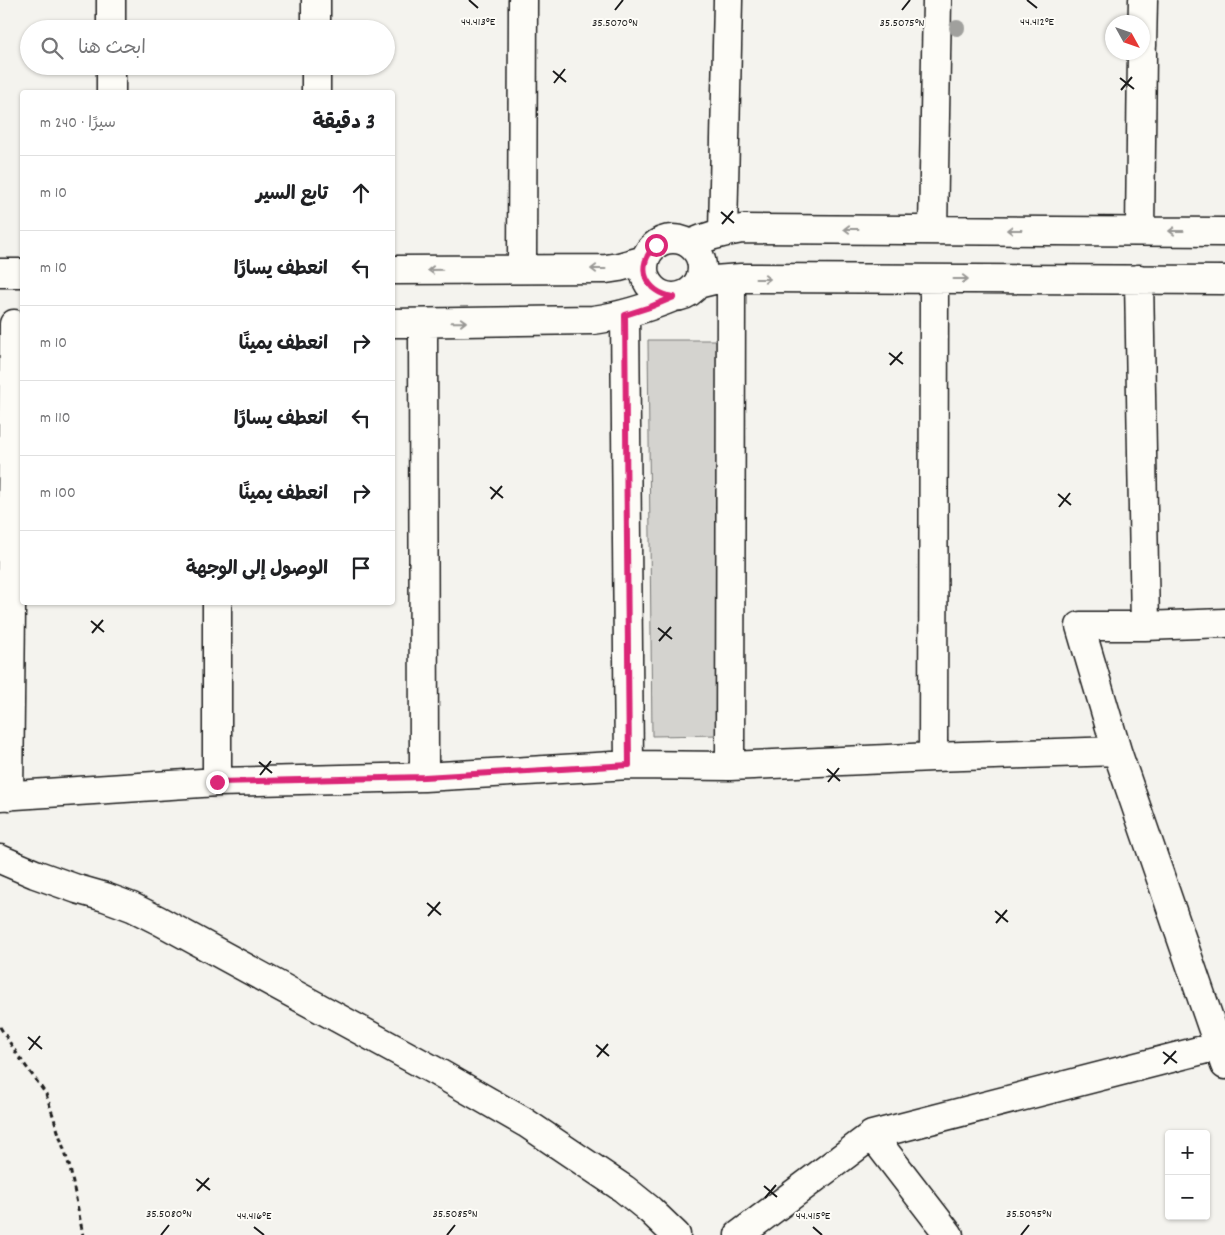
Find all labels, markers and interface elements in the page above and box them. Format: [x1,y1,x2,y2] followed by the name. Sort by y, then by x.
[461,14,496,31] text: 44.413°E
[1020,14,1055,31] text: 44.412°E
[592,15,638,32] text: 35.5070°N
[880,15,925,32] text: 35.5075°N
[1105,15,1150,60] north arrow
[20,20,395,75] search box
[38,34,66,62] icon: search
[78,36,146,63] text: ابحث هنا
[312,109,375,139] text: 3 دقيقة
[40,112,116,135] text: سيرًا · 240 m
[347,179,375,207] icon: ahead
[40,182,67,205] text: 10 m
[256,182,328,209] text: تابع السير
[844,224,860,234] one-way arrow
[1006,225,1022,235] one-way arrow
[1169,226,1185,236] one-way arrow
[645,234,668,257] route start
[347,254,375,282] icon: left
[40,257,67,280] text: 10 m
[234,257,328,284] text: انعطف يسارًا
[590,264,606,274] one-way arrow
[427,265,444,275] one-way arrow
[755,274,771,284] one-way arrow
[952,274,969,284] one-way arrow
[450,317,466,327] one-way arrow
[347,329,375,357] icon: right
[40,332,67,355] text: 10 m
[239,332,328,359] text: انعطف يمينًا
[347,404,375,432] icon: left
[40,407,70,430] text: 110 m
[234,407,328,434] text: انعطف يسارًا
[347,479,375,507] icon: right
[40,482,76,505] text: 100 m
[239,482,328,509] text: انعطف يمينًا
[347,554,375,582] icon: arrive
[186,557,328,584] text: الوصول إلى الوجهة
[206,771,229,794] route end
[1165,1130,1210,1220] map controls
[1165,1130,1210,1175] button: +
[1165,1175,1210,1220] button: −
[146,1206,192,1223] text: 35.5080°N
[432,1206,478,1223] text: 35.5085°N
[1006,1206,1052,1223] text: 35.5095°N
[237,1208,272,1225] text: 44.416°E
[796,1208,831,1225] text: 44.415°E

